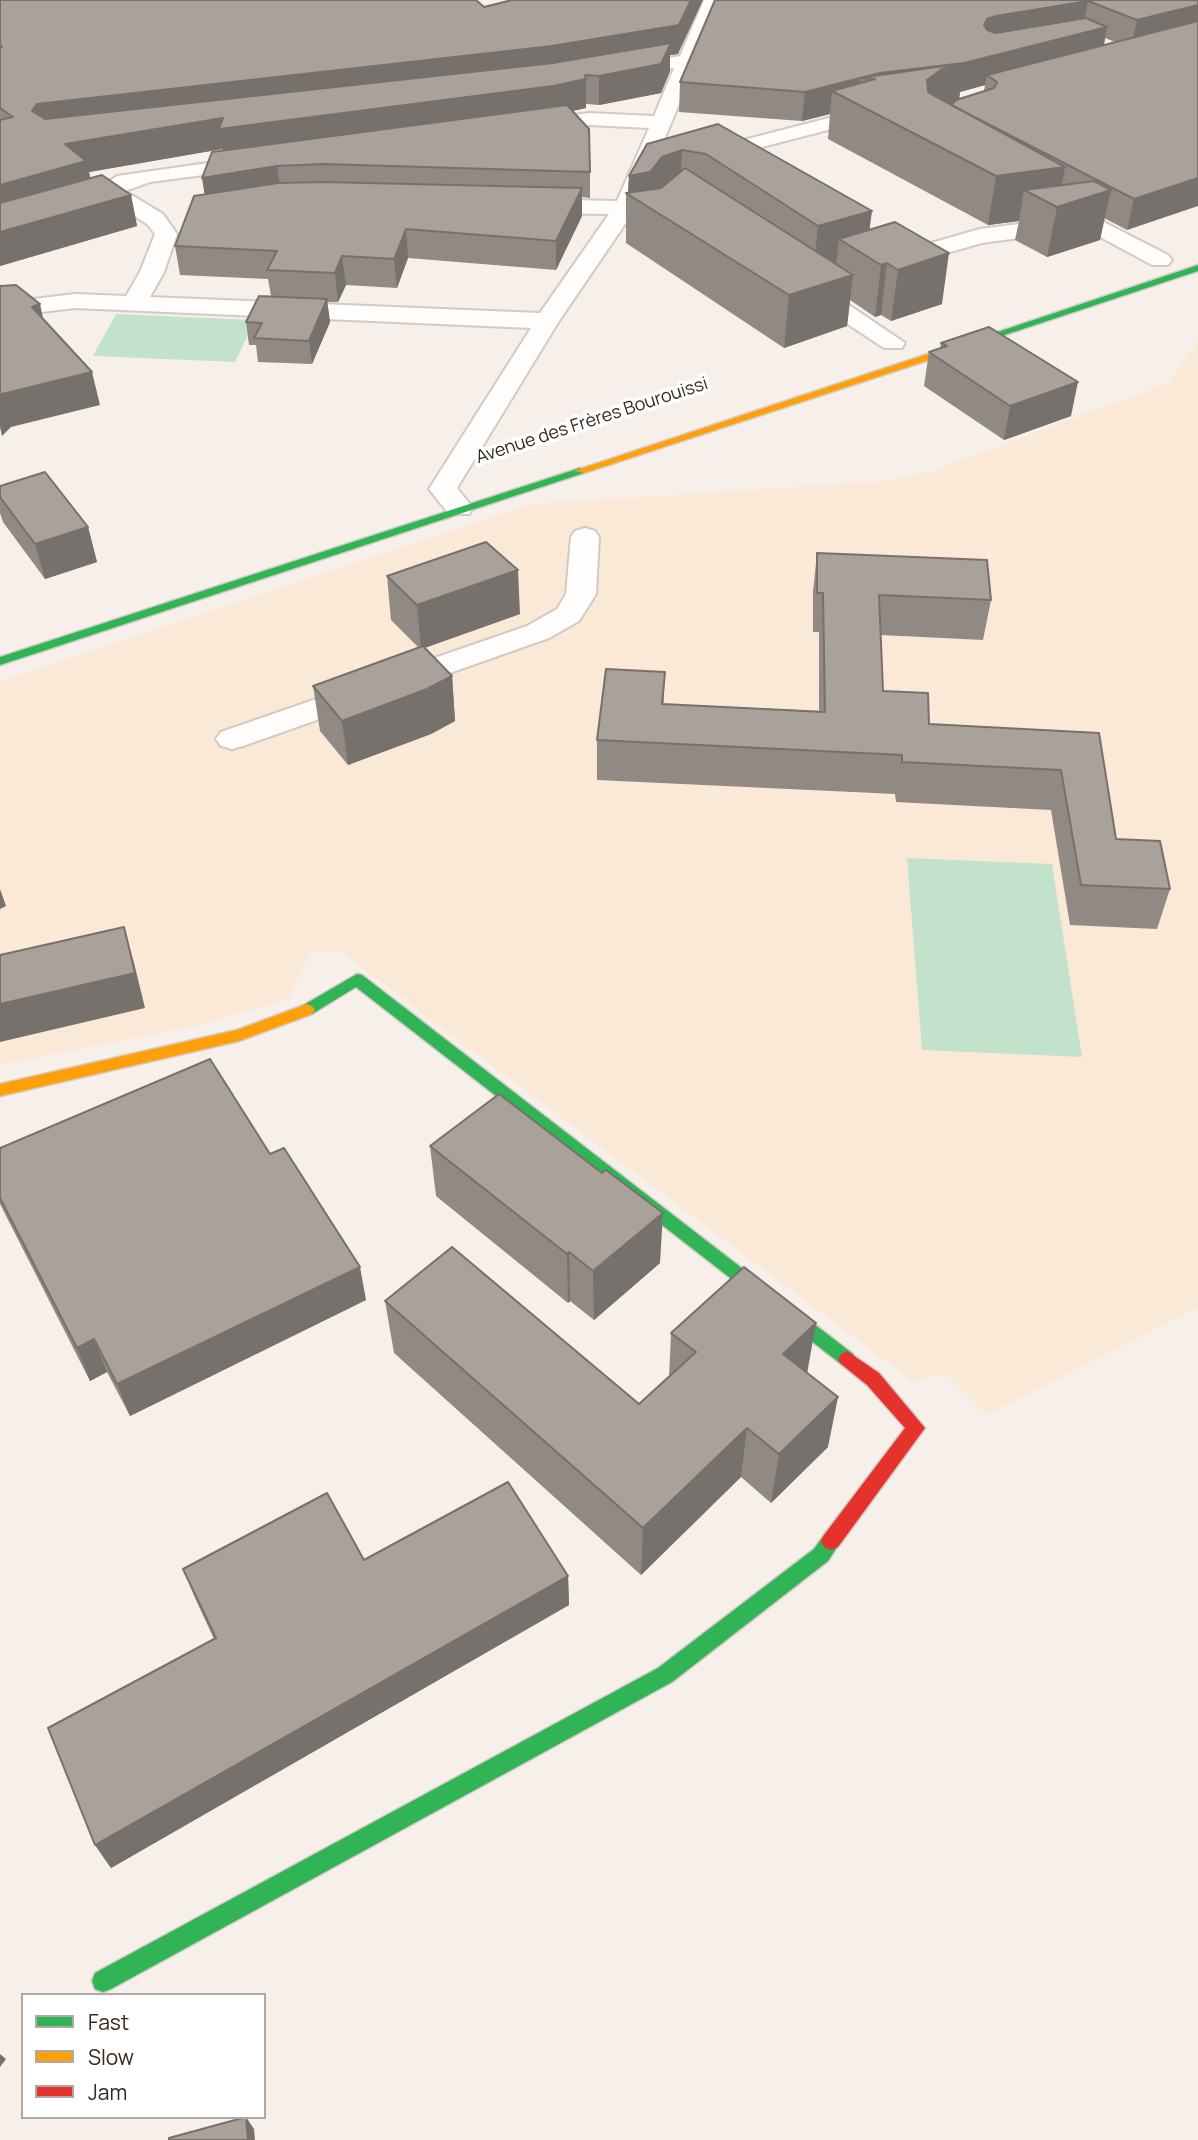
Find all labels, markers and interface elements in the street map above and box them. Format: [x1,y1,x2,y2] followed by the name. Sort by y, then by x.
[473,373,711,469] street label: Avenue des Frères Bourouissi
[21,1993,266,2119] legend
[88,2008,129,2036] text: Fast
[88,2043,134,2071] text: Slow
[88,2078,127,2106] text: Jam

